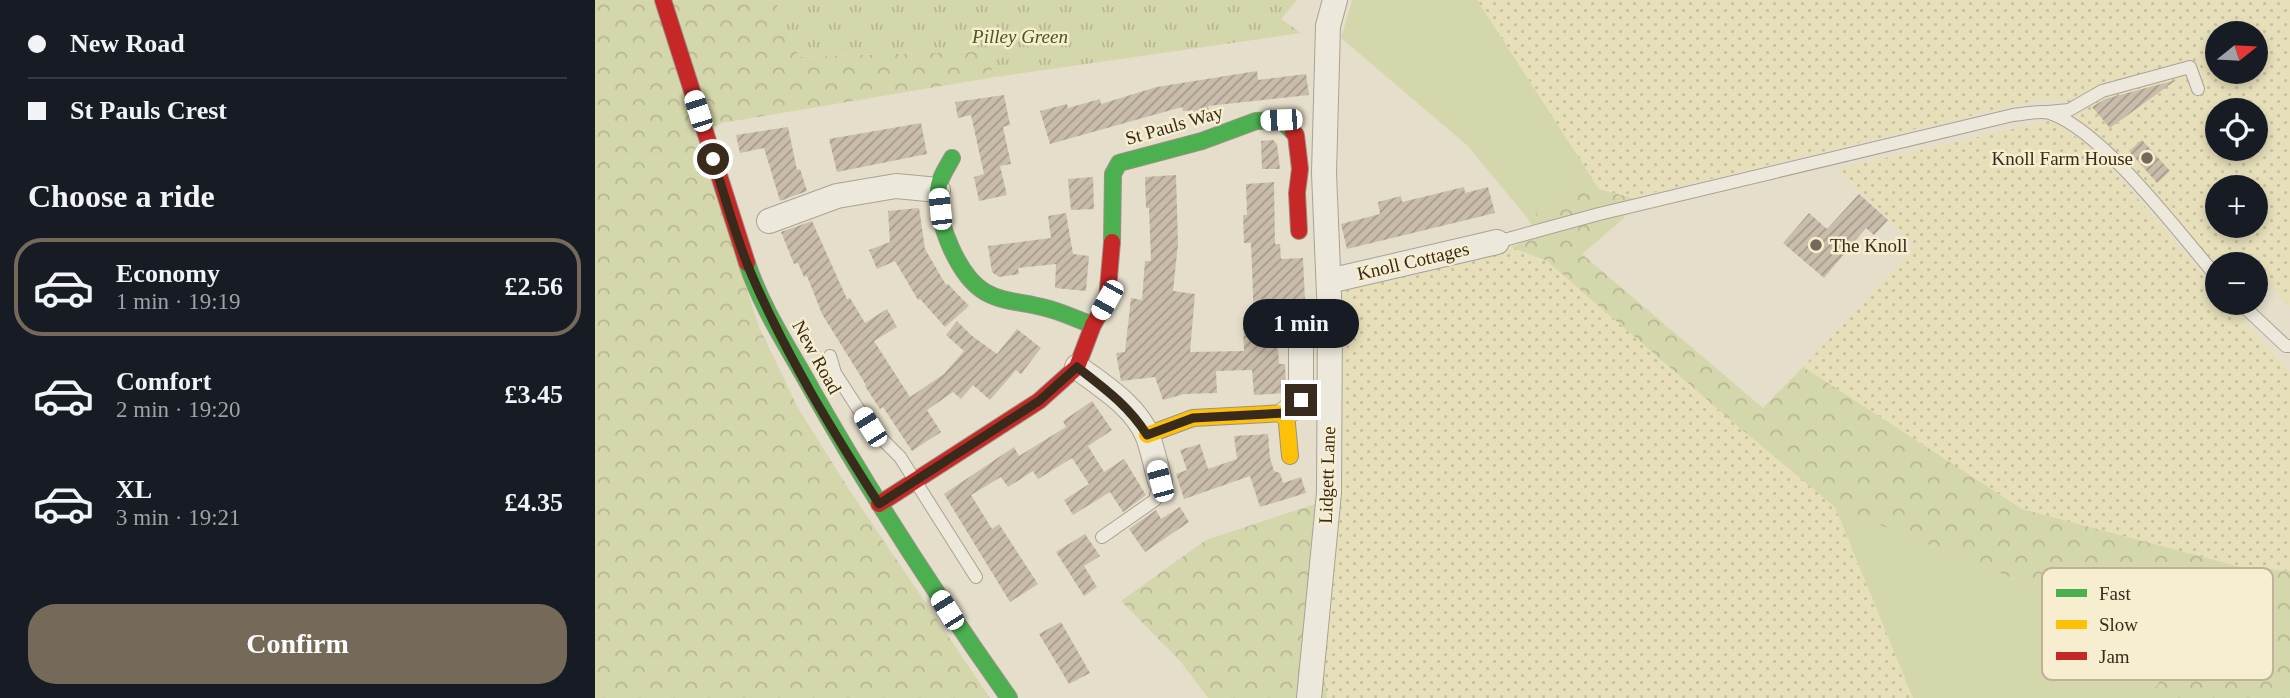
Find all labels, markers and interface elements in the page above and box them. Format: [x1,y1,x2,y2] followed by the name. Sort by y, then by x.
[2205,21,2268,84] north arrow
[2205,21,2268,315] map controls
[971,26,1068,47] park label: Pilley Green
[70,29,185,58] text: New Road
[682,88,715,134] car
[70,96,227,125] text: St Pauls Crest
[2205,98,2268,161] button: locate
[1123,101,1226,149] street label: St Pauls Way
[1260,109,1303,131] car
[697,143,729,175] route start
[1992,148,2133,169] place label: Knoll Farm House
[2139,150,2155,166] marker: Knoll Farm House
[2205,175,2268,238] button: +
[28,178,215,214] text: Choose a ride
[928,187,953,231] car
[1830,235,1908,256] place label: The Knoll
[1808,237,1824,253] marker: The Knoll
[1355,238,1471,284] street label: Knoll Cottages
[2205,252,2268,315] button: −
[32,256,95,319] icon: car
[116,259,220,288] text: Economy
[505,272,563,301] text: £2.56
[1088,277,1127,323] car
[116,289,241,314] text: 1 min · 19:19
[1243,298,1359,348] callout: 1 min
[1273,311,1329,336] text: 1 min
[788,317,846,398] street label: New Road
[32,364,95,427] icon: car
[116,367,211,396] text: Comfort
[505,380,563,409] text: £3.45
[1285,384,1317,416] route end
[116,397,241,422] text: 2 min · 19:20
[850,404,891,450] car
[1315,426,1339,524] street label: Lidgett Lane
[1145,458,1176,504] car
[32,472,95,535] icon: car
[116,475,152,504] text: XL
[505,488,563,517] text: £4.35
[116,505,241,530] text: 3 min · 19:21
[2042,568,2273,680] legend
[2099,583,2131,604] text: Fast
[927,587,968,633] car
[28,604,567,684] button: Confirm
[2099,614,2138,635] text: Slow
[2099,646,2130,667] text: Jam

